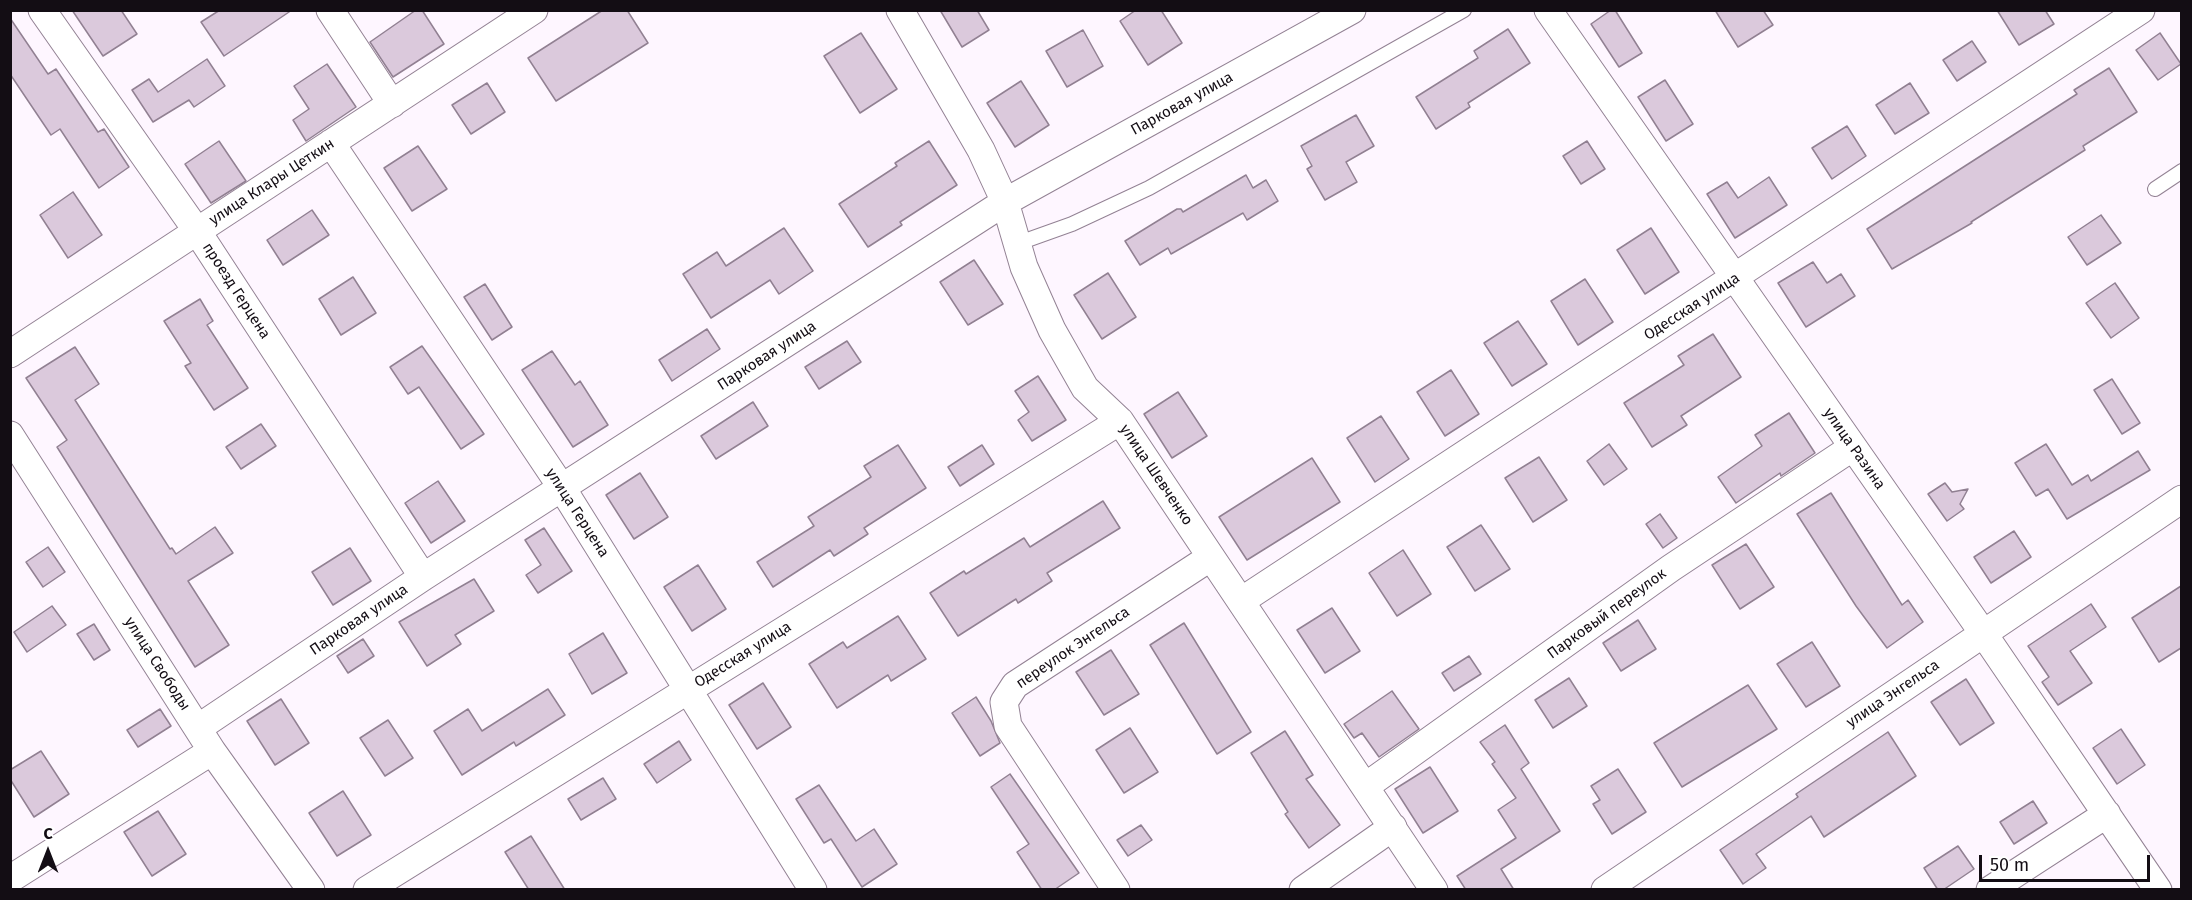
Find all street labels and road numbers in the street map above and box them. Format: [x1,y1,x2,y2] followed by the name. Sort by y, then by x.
[1128,68,1236,140] street label: Парковая улица
[206,135,338,229] street label: улица Клары Цеткин
[198,240,274,342] street label: проезд Герцена
[1641,269,1743,345] street label: Одесская улица
[714,317,820,395] street label: Парковая улица
[1819,405,1889,493] street label: улица Разина
[1116,421,1196,529] street label: улица Шевченко
[541,465,613,561] street label: улица Герцена
[1544,565,1670,663] street label: Парковый переулок
[307,581,411,659] street label: Парковая улица
[1013,603,1133,693] street label: переулок Энгельса
[120,614,194,714] street label: улица Свободы
[691,618,795,692] street label: Одесская улица
[1843,656,1943,732] street label: улица Энгельса

